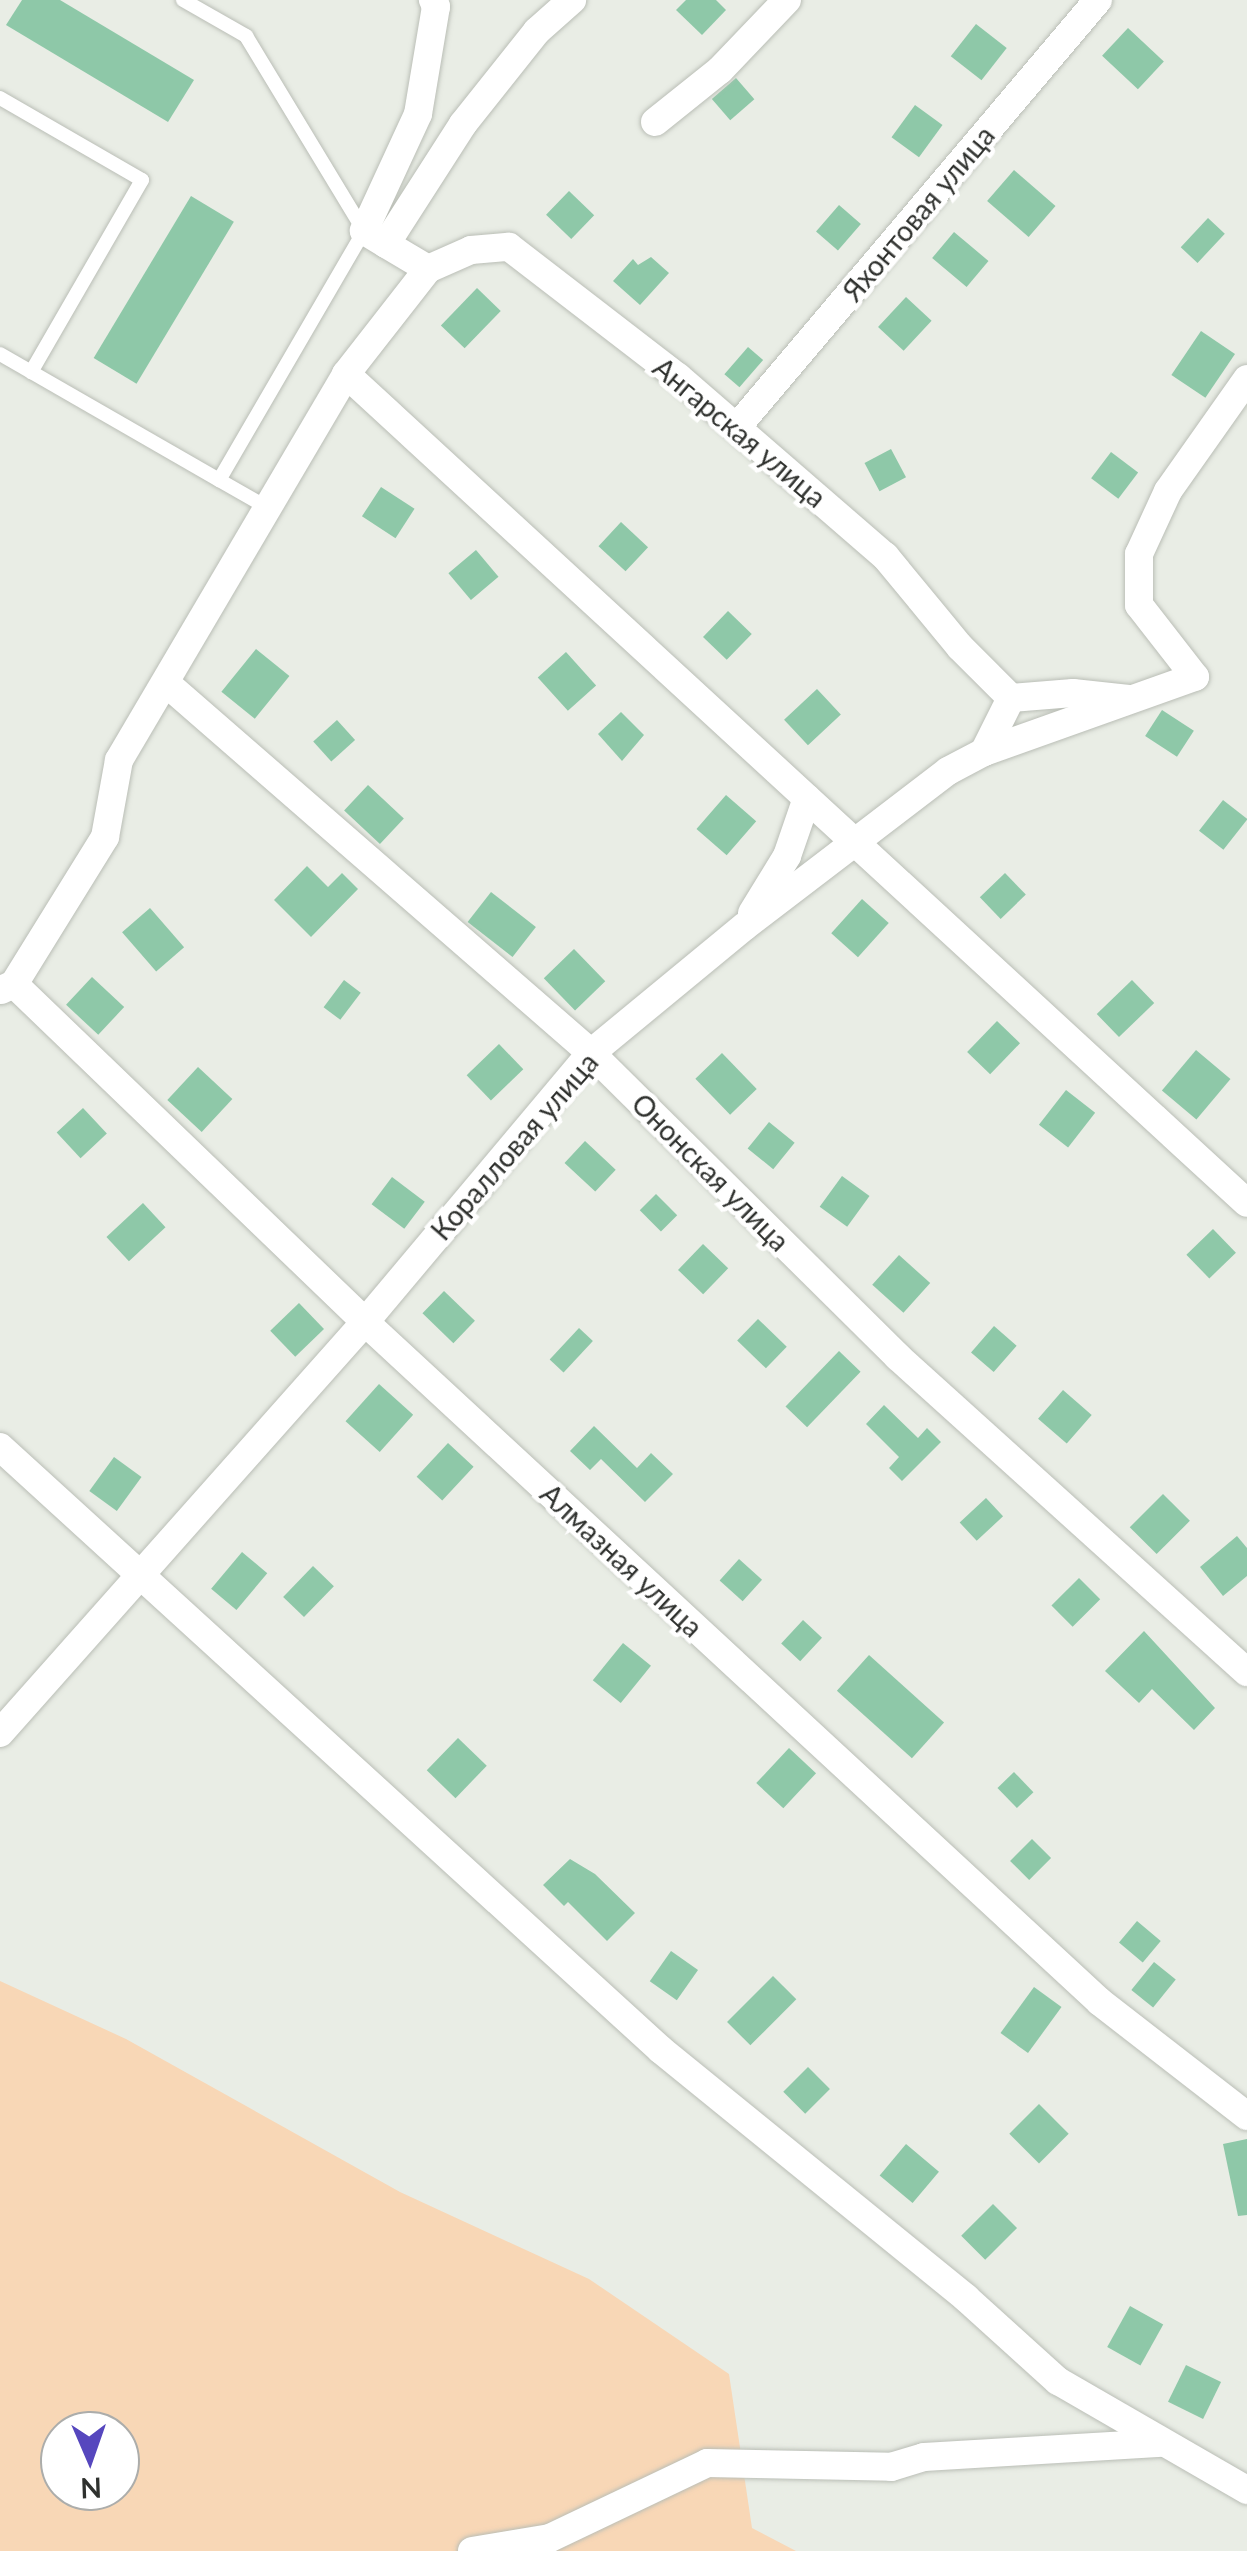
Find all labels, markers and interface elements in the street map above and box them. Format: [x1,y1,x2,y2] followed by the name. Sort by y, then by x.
[835,119,1001,307] street label: Яхонтовая улица
[647,350,833,514] street label: Ангарская улица
[424,1046,604,1246] street label: Коралловая улица
[625,1086,797,1258] street label: Ононская улица
[534,1476,710,1644] street label: Алмазная улица
[40,2411,140,2511] north arrow
[80,2472,102,2506] text: N

